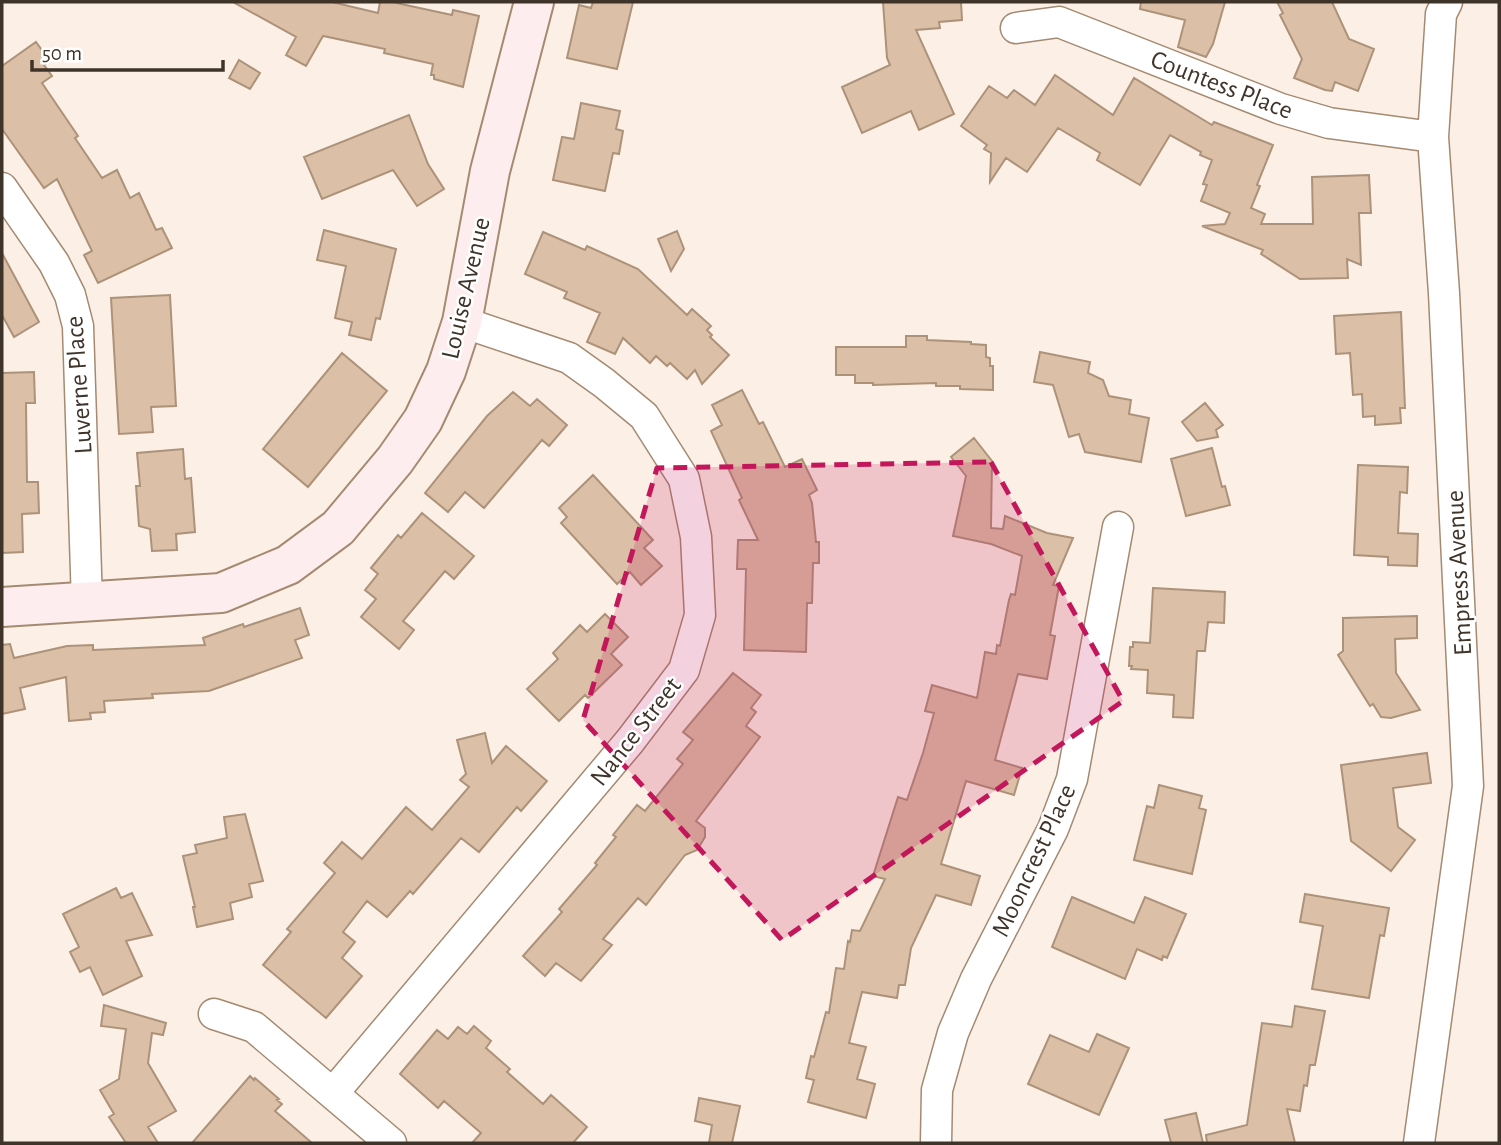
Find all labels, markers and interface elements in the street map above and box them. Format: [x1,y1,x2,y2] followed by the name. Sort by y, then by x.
[32,28,222,72] scale bar
[42,43,82,64] text: 50 m
[1147,46,1296,124] street label: Countess Place
[437,215,495,362] street label: Louise Avenue
[61,315,97,455] street label: Luverne Place
[1442,490,1476,656] street label: Empress Avenue
[586,672,686,791] street label: Nance Street
[987,780,1081,941] street label: Mooncrest Place

